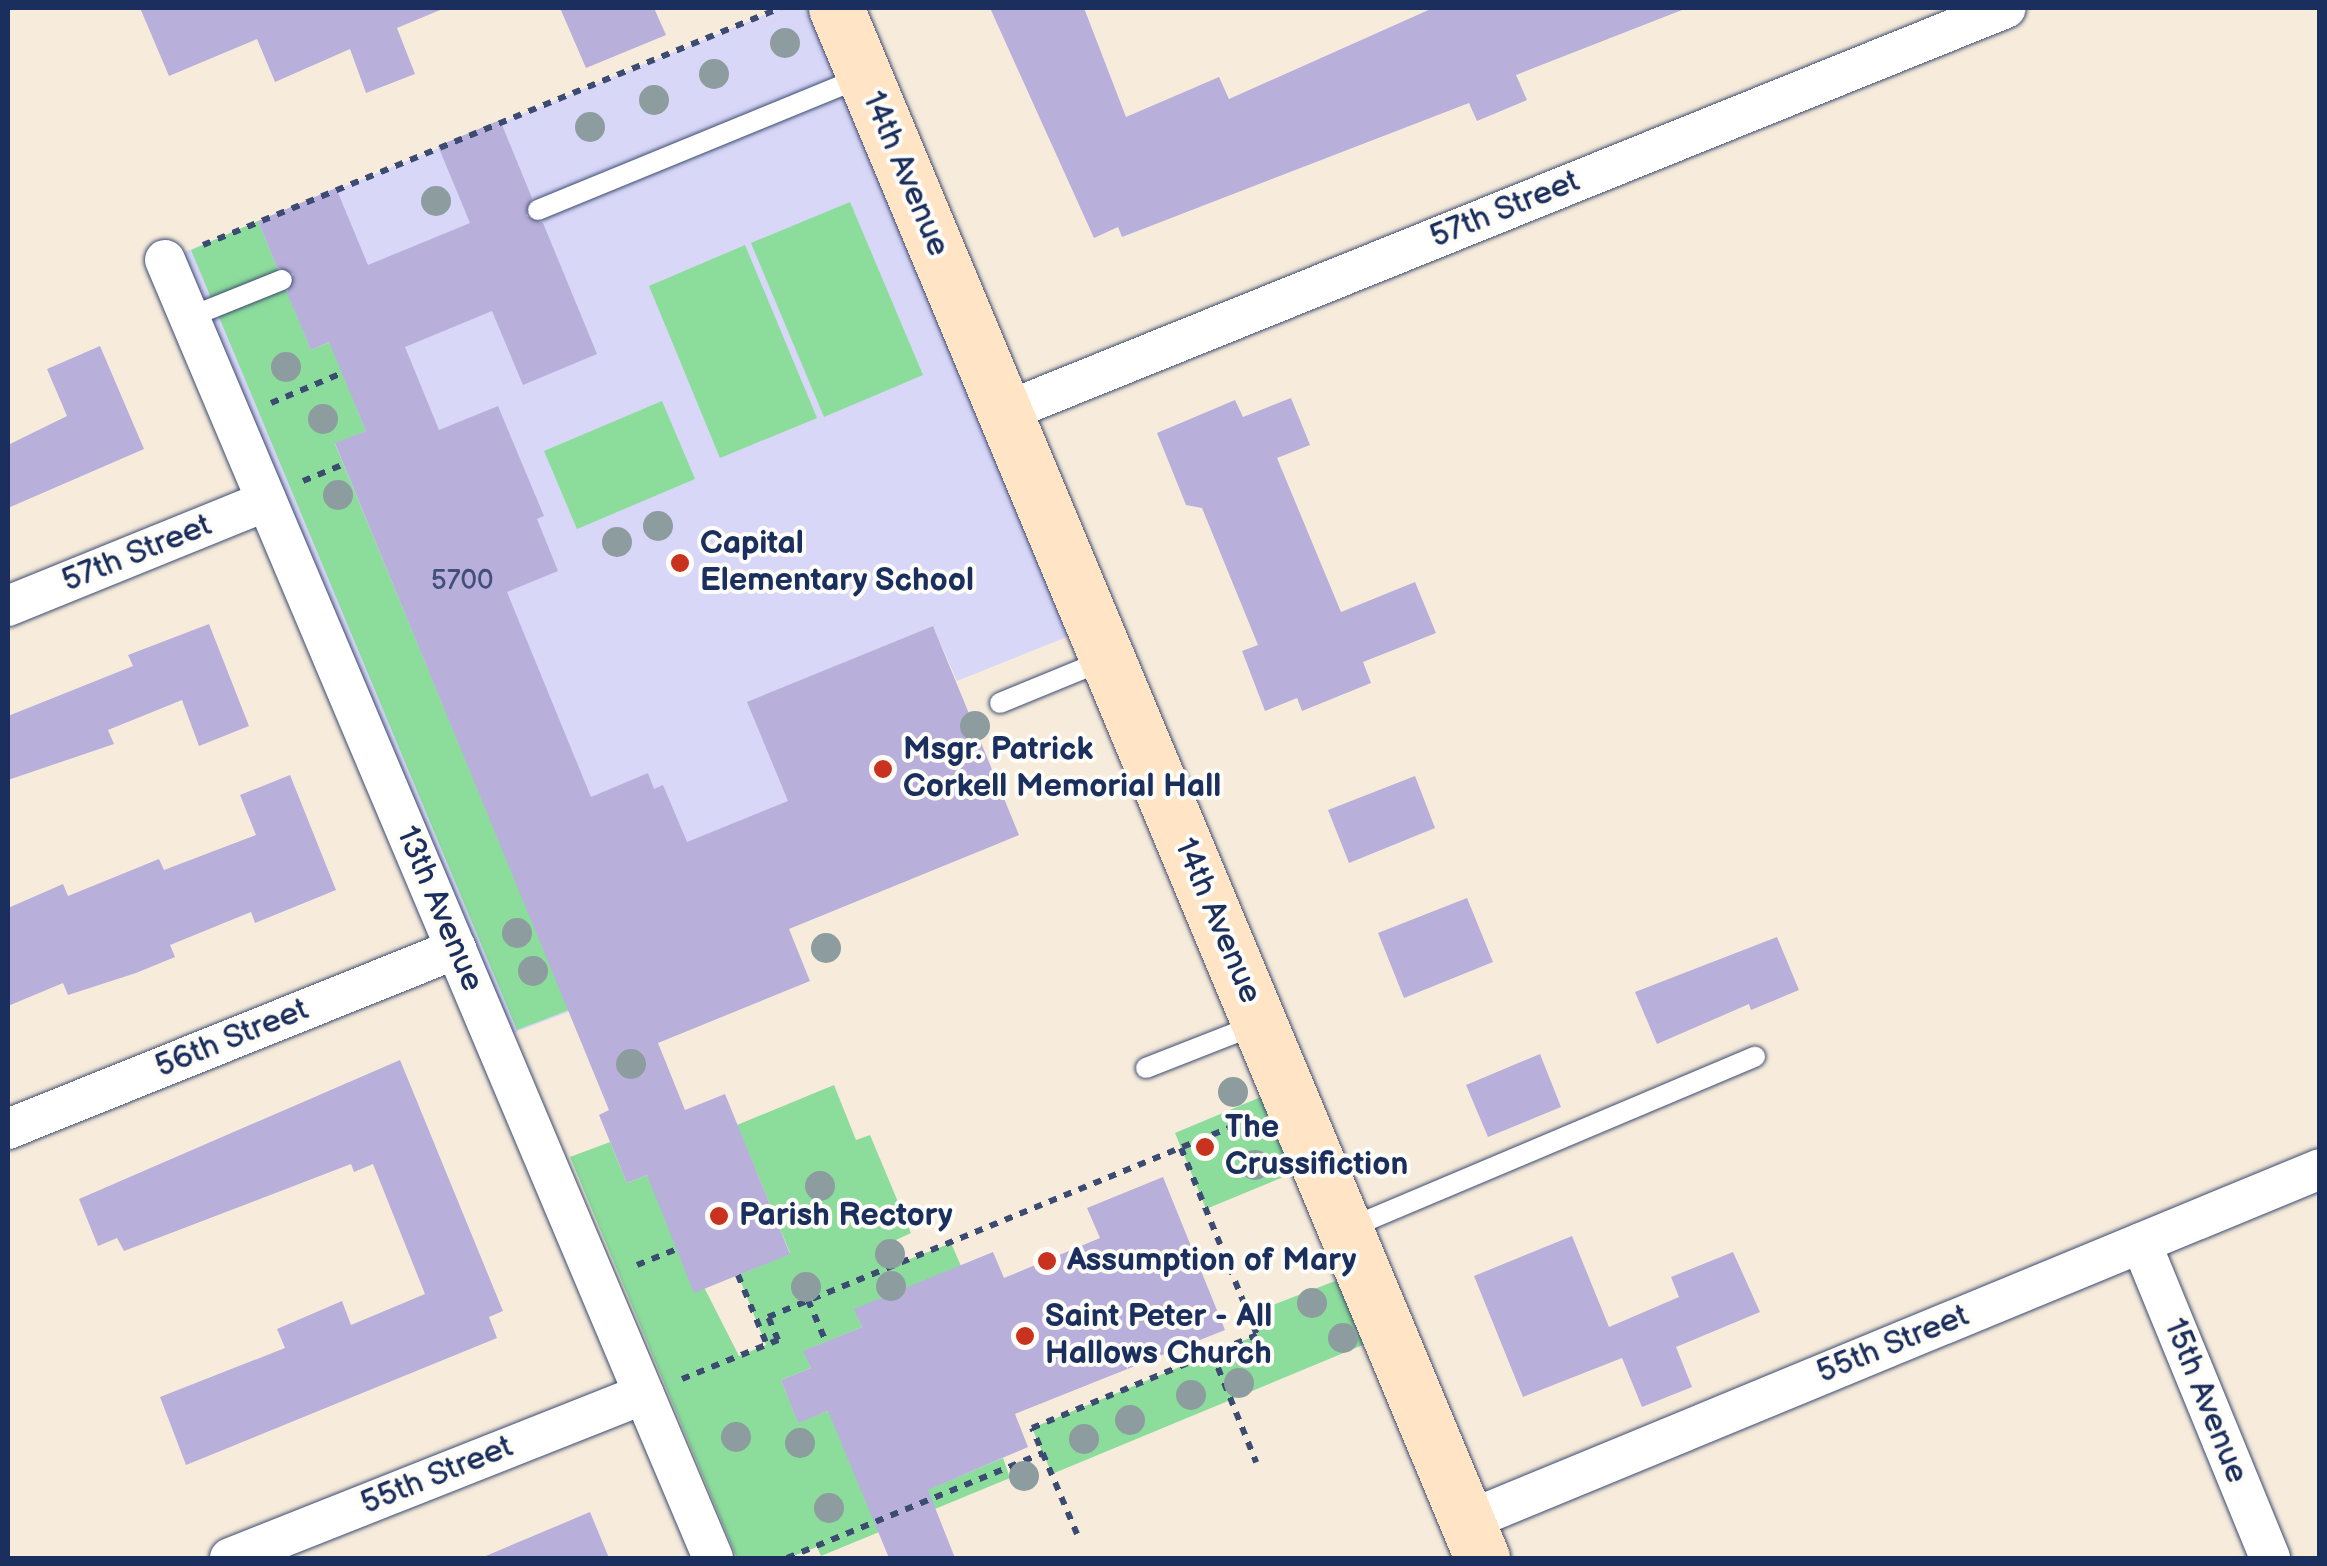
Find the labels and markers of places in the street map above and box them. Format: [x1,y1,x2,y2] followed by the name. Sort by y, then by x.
[700,526,975,601] place label: Capital Elementary School
[669,552,691,574] marker: Capital Elementary School
[903,732,1221,807] place label: Msgr. Patrick Corkell Memorial Hall
[872,758,894,780] marker: Msgr. Patrick Corkell Memorial Hall
[1225,1110,1408,1185] place label: The Crussifiction
[1194,1136,1216,1158] marker: The Crussifiction
[739,1197,953,1235] place label: Parish Rectory
[708,1205,730,1227] marker: Parish Rectory
[1067,1242,1356,1280] place label: Assumption of Mary
[1036,1250,1058,1272] marker: Assumption of Mary
[1045,1299,1272,1374] place label: Saint Peter - All Hallows Church
[1014,1325,1036,1347] marker: Saint Peter - All Hallows Church

